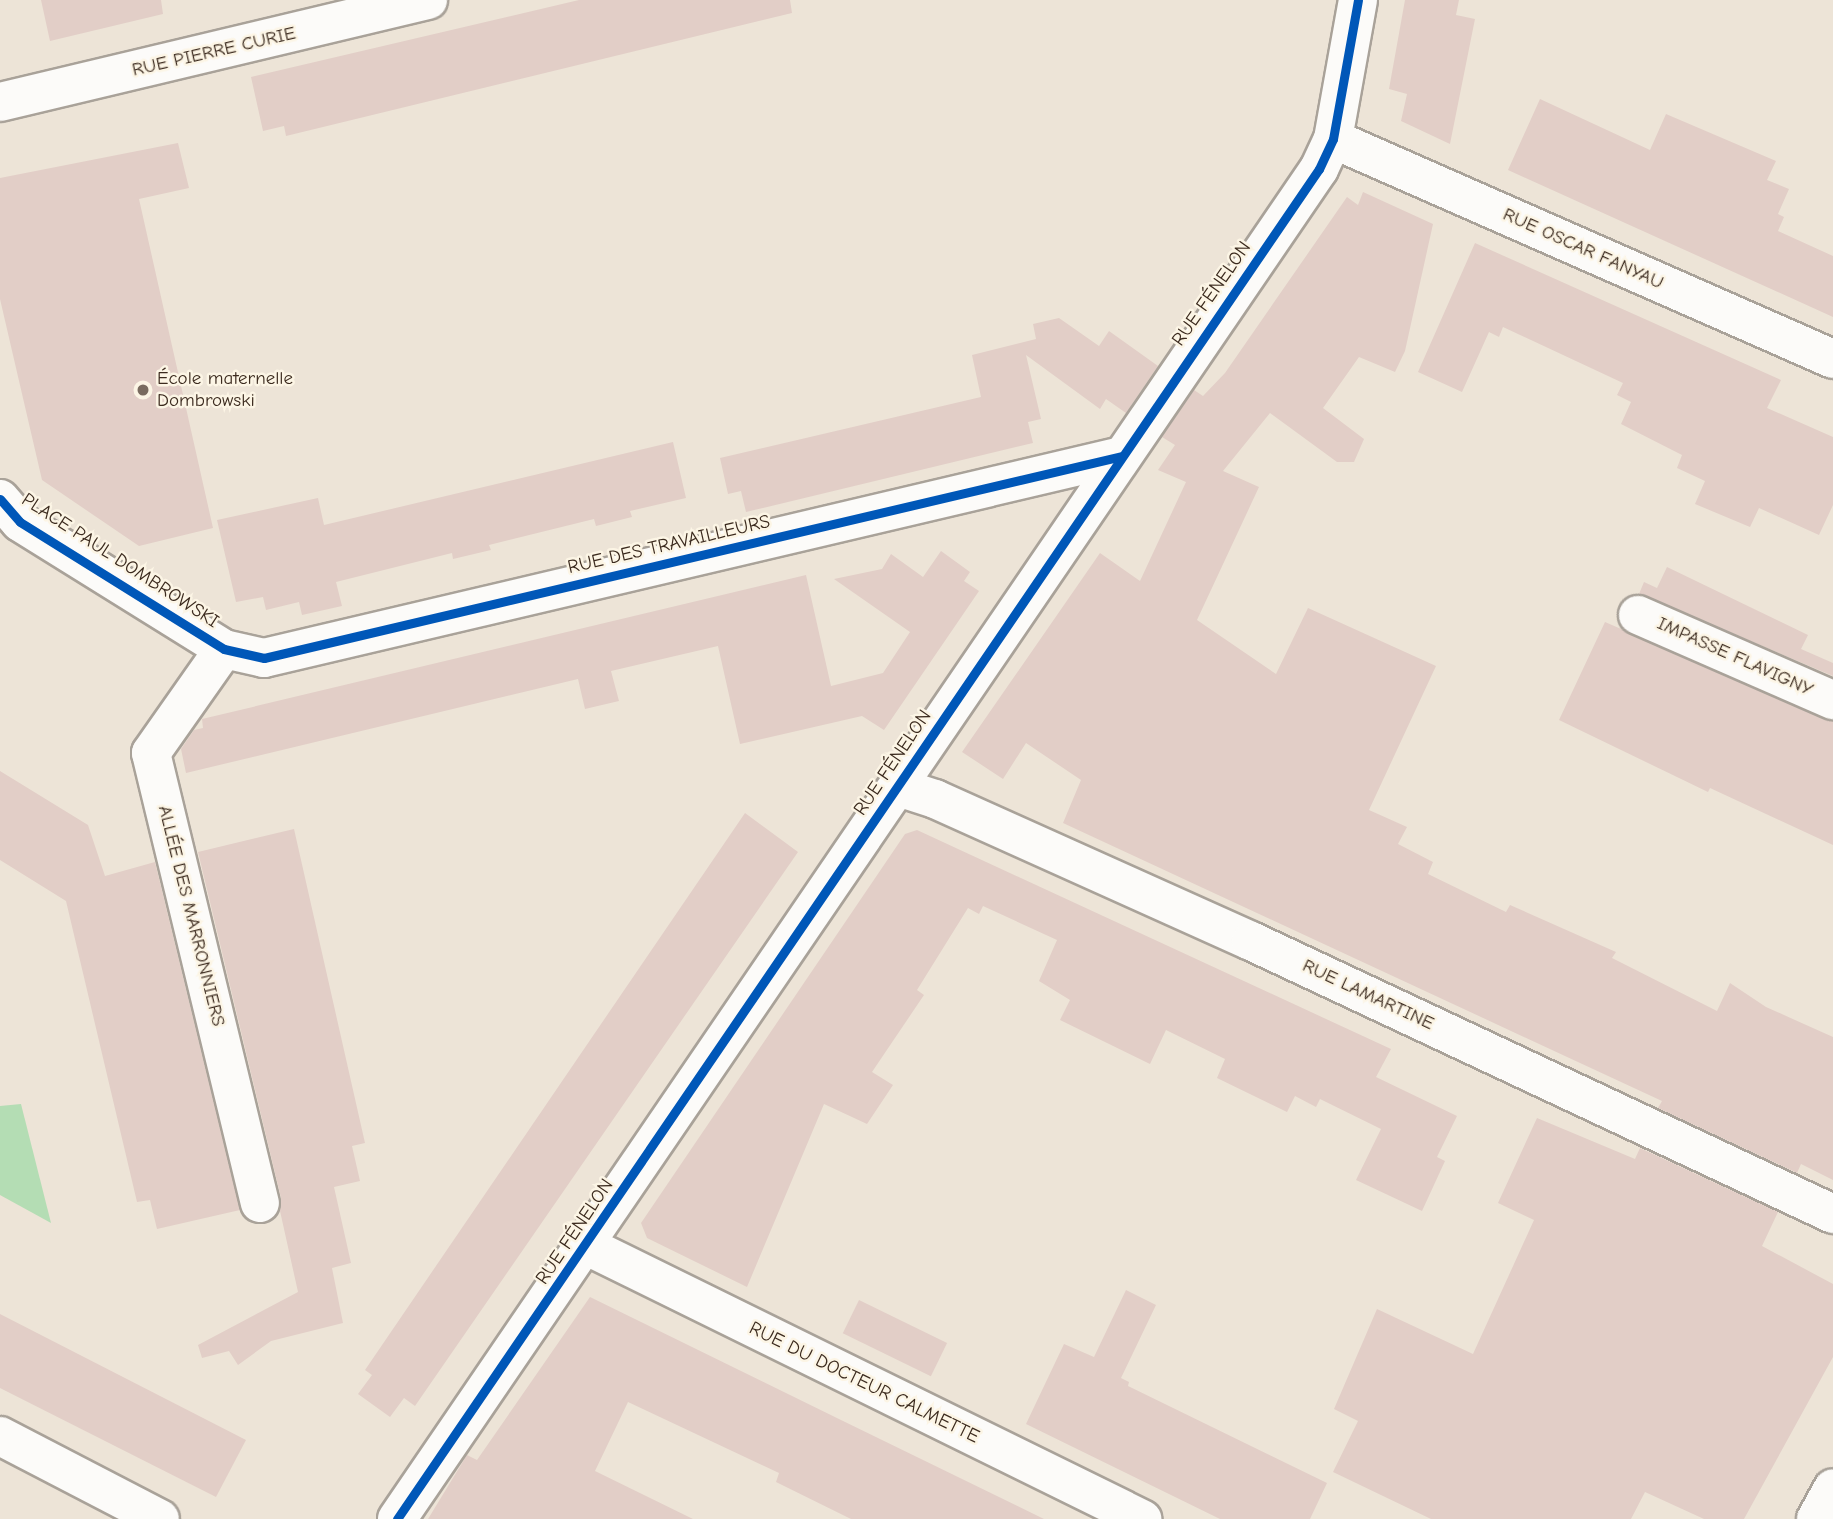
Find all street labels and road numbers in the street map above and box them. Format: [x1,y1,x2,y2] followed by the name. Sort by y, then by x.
[130,22,298,82] street label: RUE PIERRE CURIE
[1499,203,1667,295] street label: RUE OSCAR FANYAU
[1168,237,1256,351] street label: RUE FÉNELON
[17,489,223,633] street label: PLACE PAUL DOMBROWSKI
[566,511,772,579] street label: RUE DES TRAVAILLEURS
[1654,612,1816,702] street label: IMPASSE FLAVIGNY
[849,706,937,820] street label: RUE FÉNELON
[152,803,230,1029] street label: ALLÉE DES MARRONNIERS
[1299,955,1437,1035] street label: RUE LAMARTINE
[531,1175,619,1289] street label: RUE FÉNELON
[745,1317,983,1449] street label: RUE DU DOCTEUR CALMETTE

